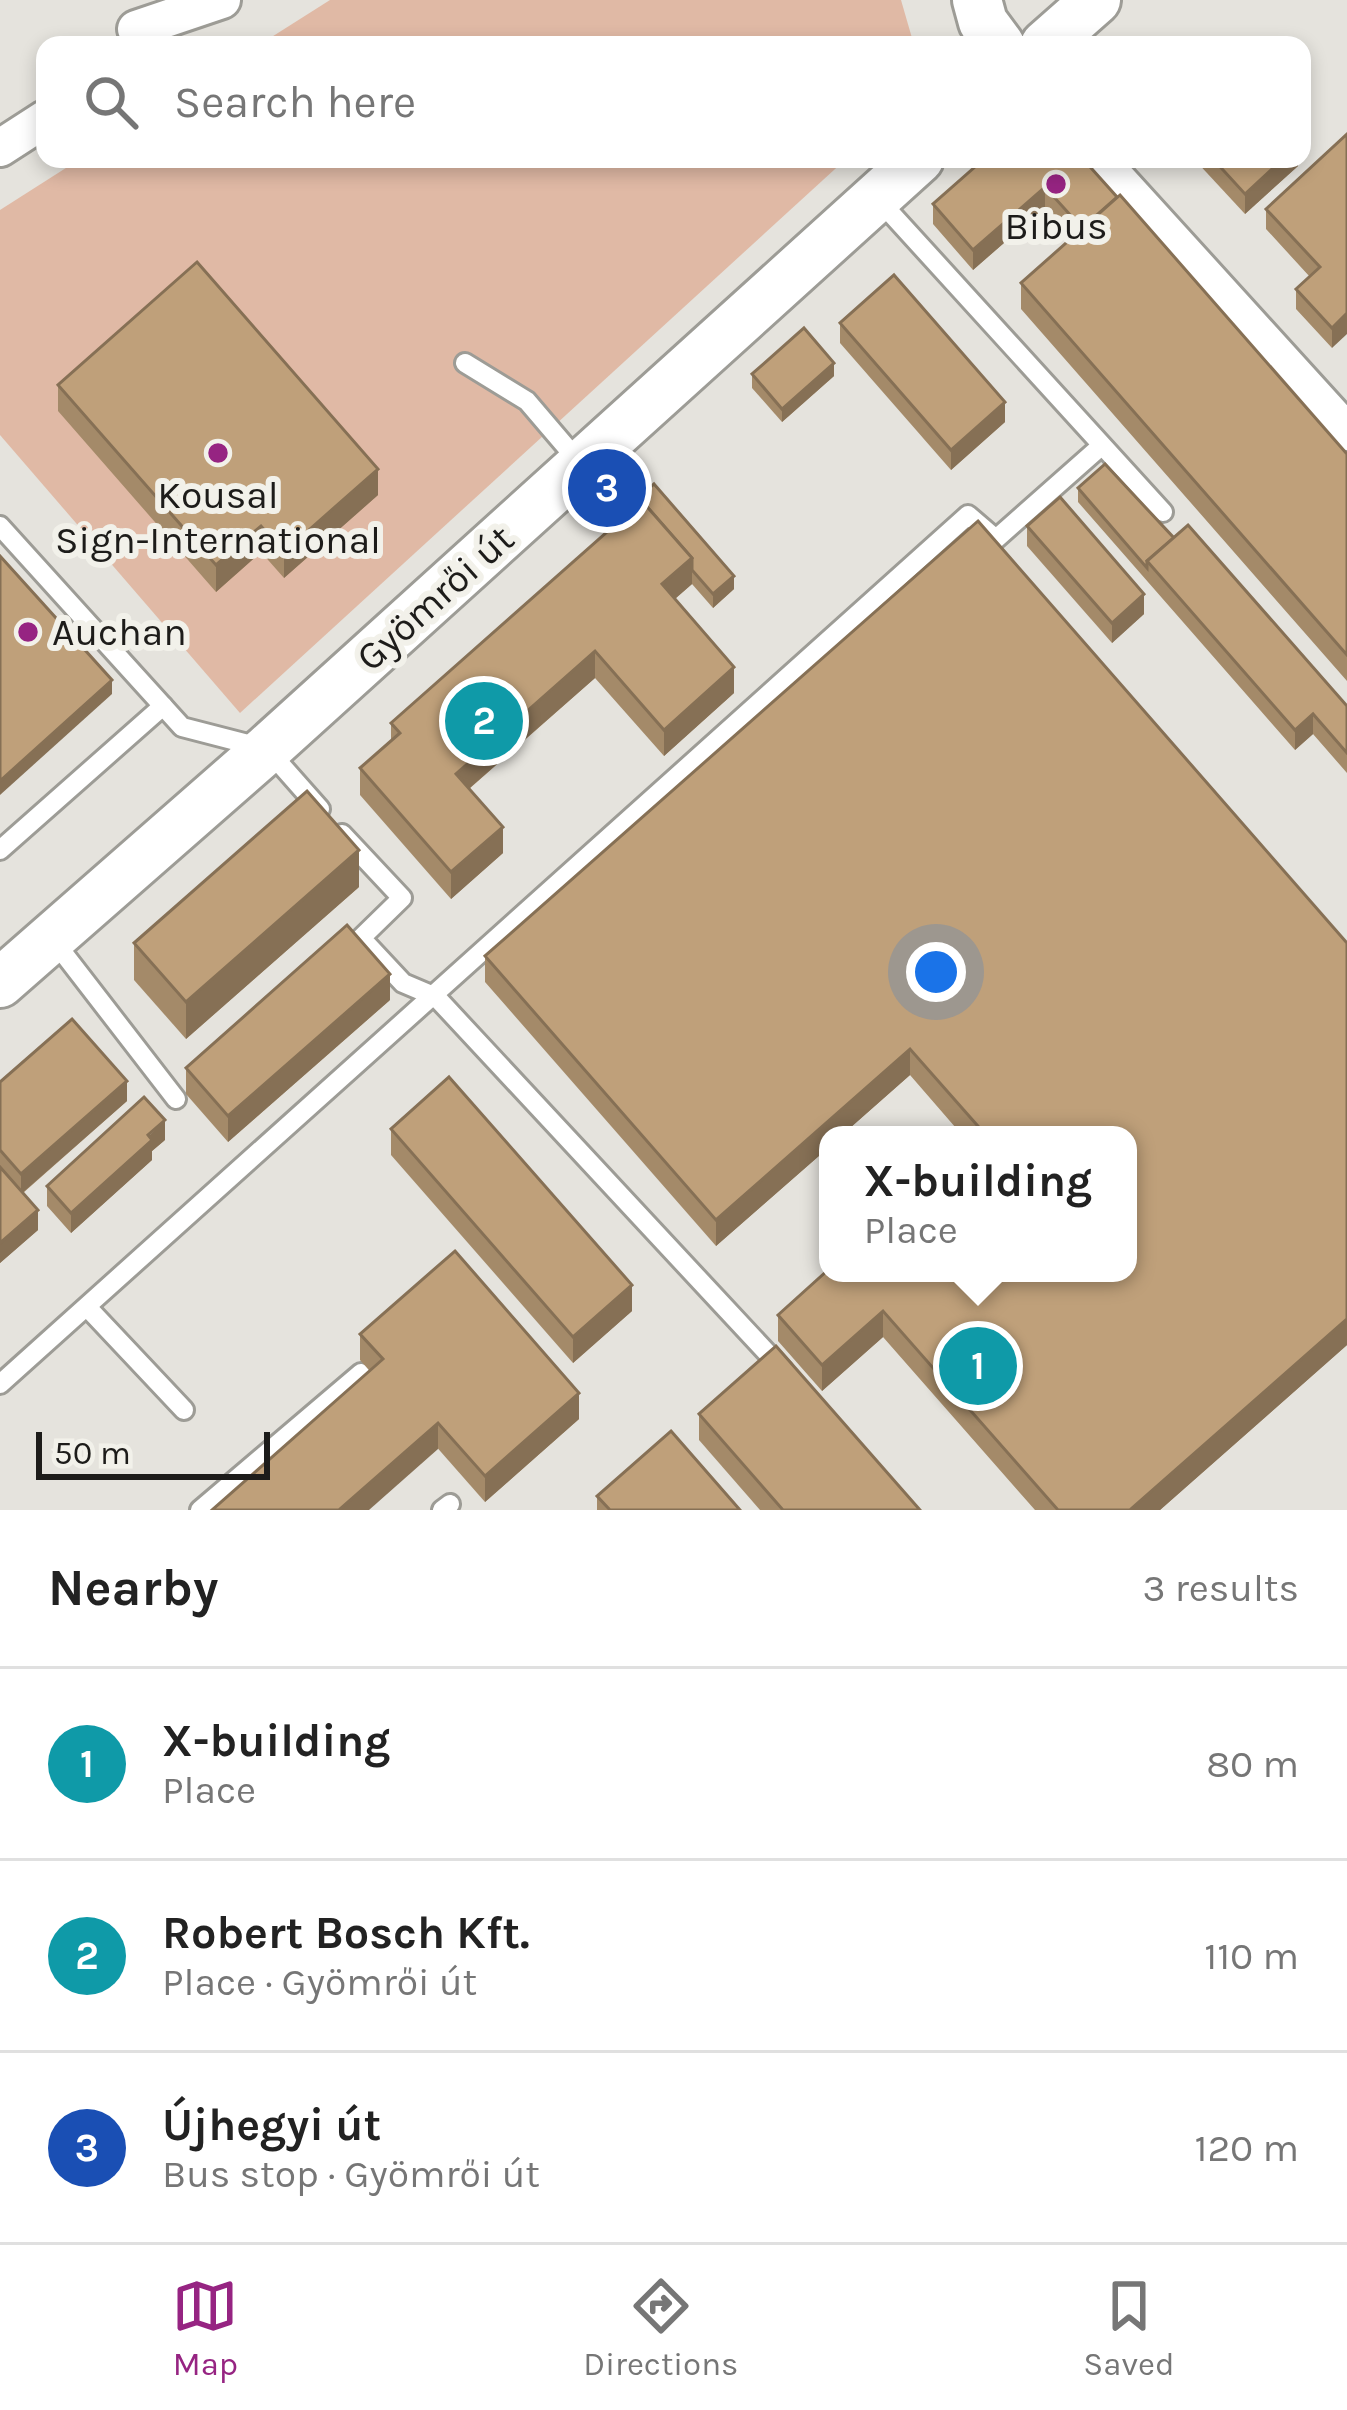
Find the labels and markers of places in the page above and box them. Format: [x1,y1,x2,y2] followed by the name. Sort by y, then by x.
[1043,171,1069,197] marker: Bibus
[1004,203,1108,249] place label: Bibus
[205,440,231,466] marker: Kousal Sign-International
[568,443,646,533] pin: 3
[55,472,381,563] place label: Kousal Sign-International
[52,609,187,655] place label: Auchan
[15,619,41,645] marker: Auchan
[445,676,523,766] pin: 2
[939,1321,1017,1411] pin: 1

